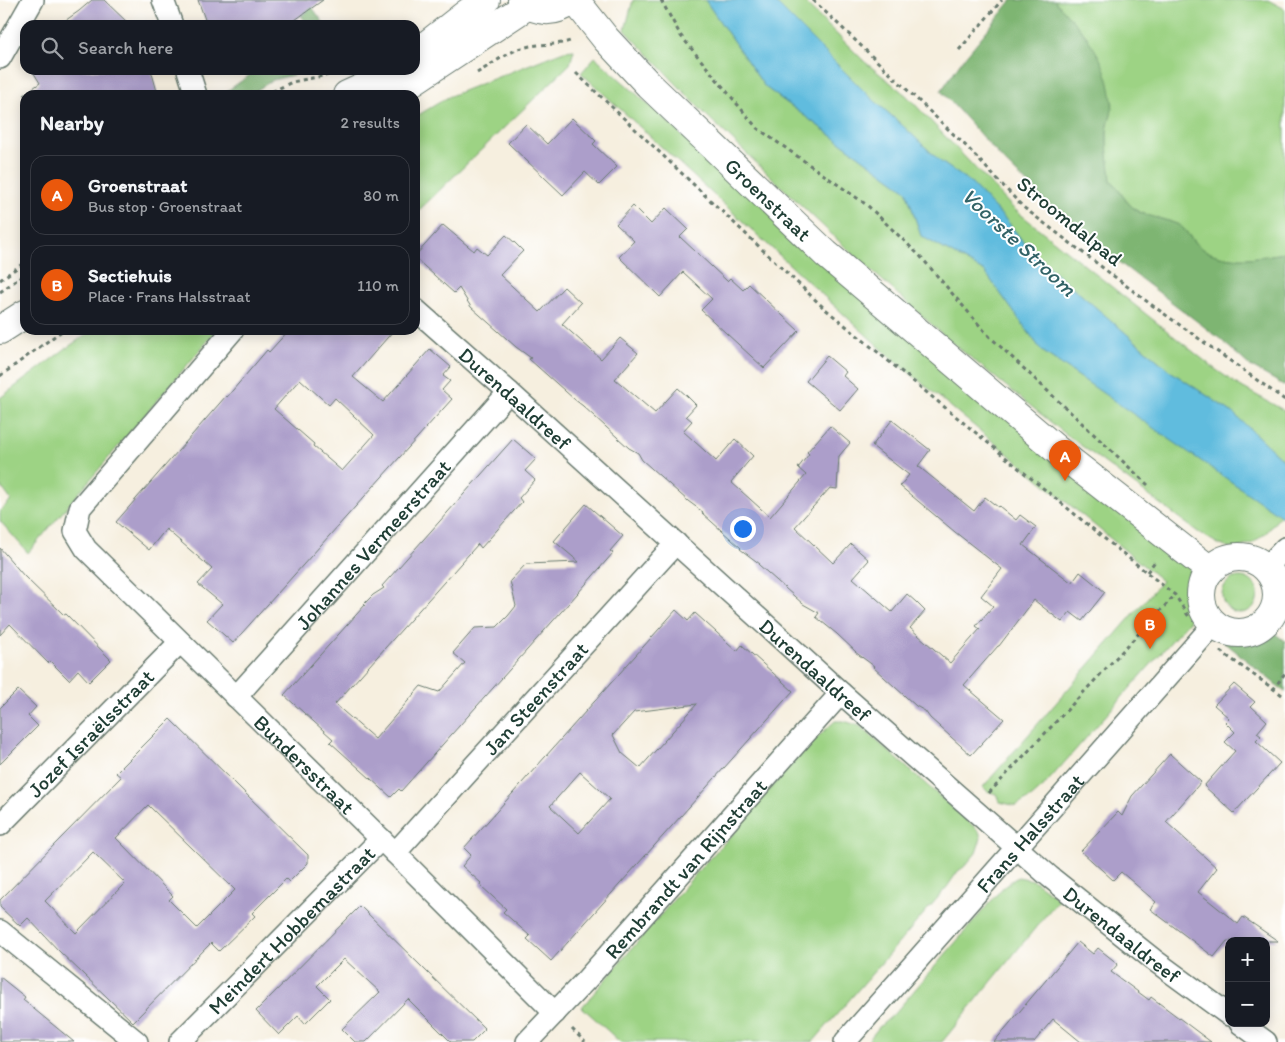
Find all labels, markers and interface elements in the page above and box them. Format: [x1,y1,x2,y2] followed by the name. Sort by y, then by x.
[20,20,420,75] search box
[38,34,66,62] icon: search
[78,36,173,59] text: Search here
[40,110,104,135] text: Nearby
[340,113,400,132] text: 2 results
[720,152,817,246] street label: Groenstraat
[1012,171,1128,271] street label: Stroomdalpad
[88,174,187,197] text: Groenstraat
[956,182,1082,302] water label: Voorste Stroom
[52,186,62,205] text: A
[363,186,399,205] text: 80 m
[88,197,242,216] text: Bus stop · Groenstraat
[88,264,172,287] text: Sectiehuis
[52,276,62,295] text: B
[357,276,399,295] text: 110 m
[88,287,251,306] text: Place · Frans Halsstraat
[454,341,576,455] street label: Durendaaldreef
[1049,440,1081,481] pin: A
[290,454,455,635] street label: Johannes Vermeerstraat
[730,516,756,542] your location
[1134,608,1166,649] pin: B
[754,613,877,726] street label: Durendaaldreef
[478,636,593,760] street label: Jan Steenstraat
[22,664,159,802] street label: Jozef Israëlsstraat
[249,709,360,819] street label: Bundersstraat
[970,768,1089,898] street label: Frans Halsstraat
[599,773,772,963] street label: Rembrandt van Rijnstraat
[203,840,380,1019] street label: Meindert Hobbemastraat
[1059,880,1186,988] street label: Durendaaldreef
[1225,937,1270,1027] map controls
[1225,937,1270,982] button: +
[1225,982,1270,1027] button: −

